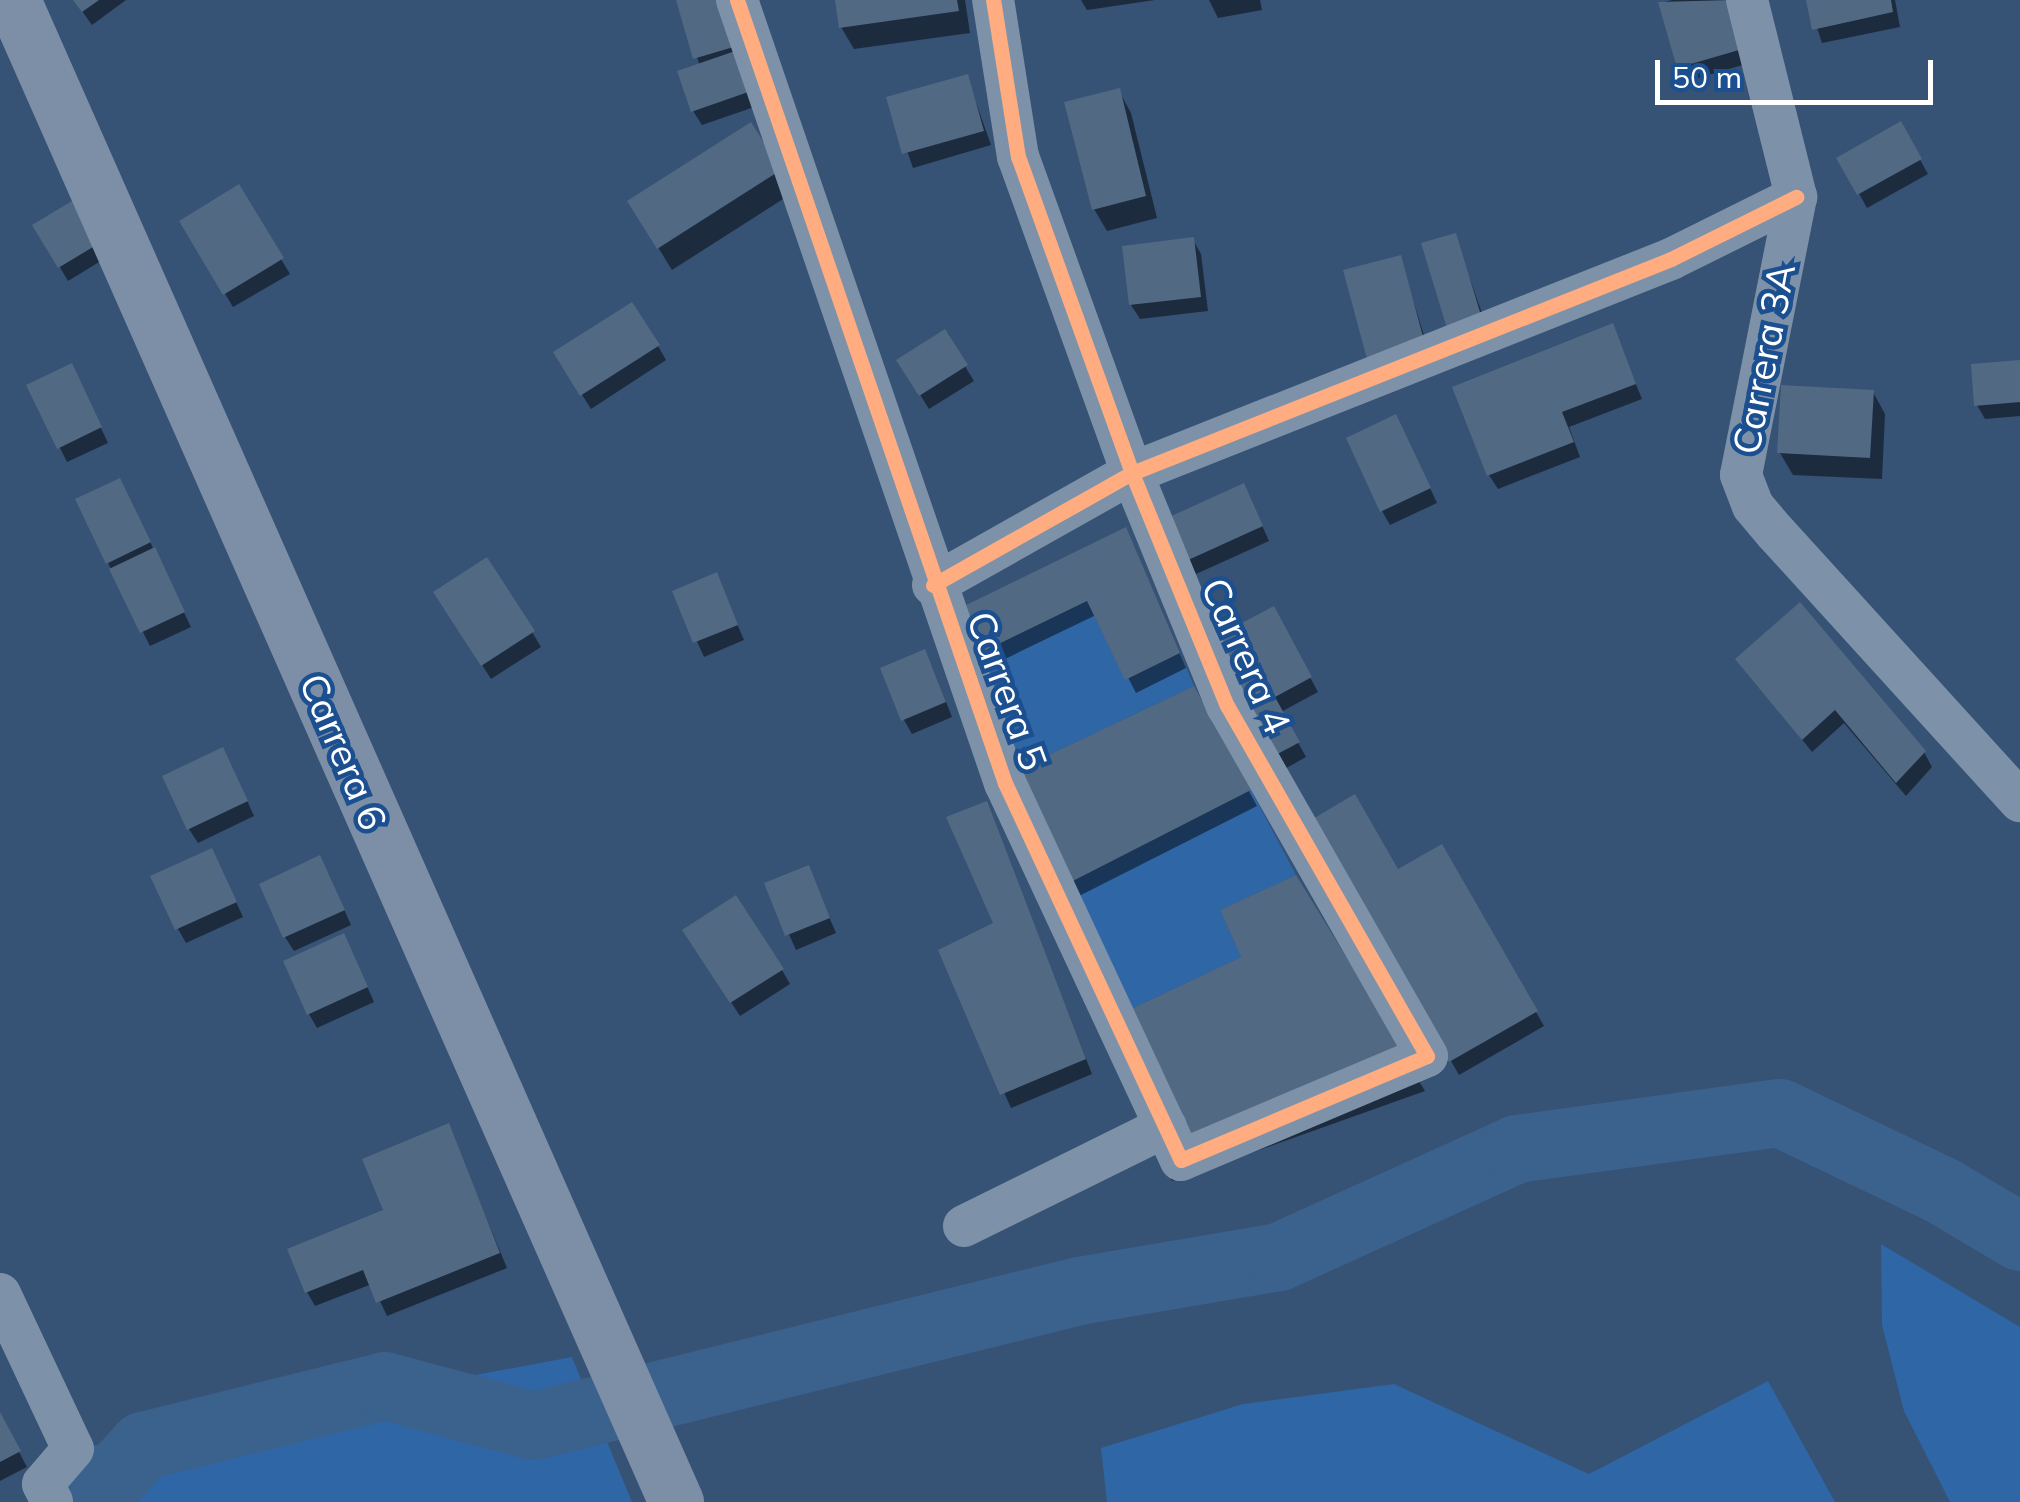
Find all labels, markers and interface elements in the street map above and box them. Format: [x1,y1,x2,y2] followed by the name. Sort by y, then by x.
[1660,40,1938,102] scale bar
[1672,58,1742,96] text: 50 m
[1723,260,1805,458] street label: Carrera 3A
[1192,571,1300,741] street label: Carrera 4
[957,606,1057,776] street label: Carrera 5
[290,667,396,837] street label: Carrera 6

